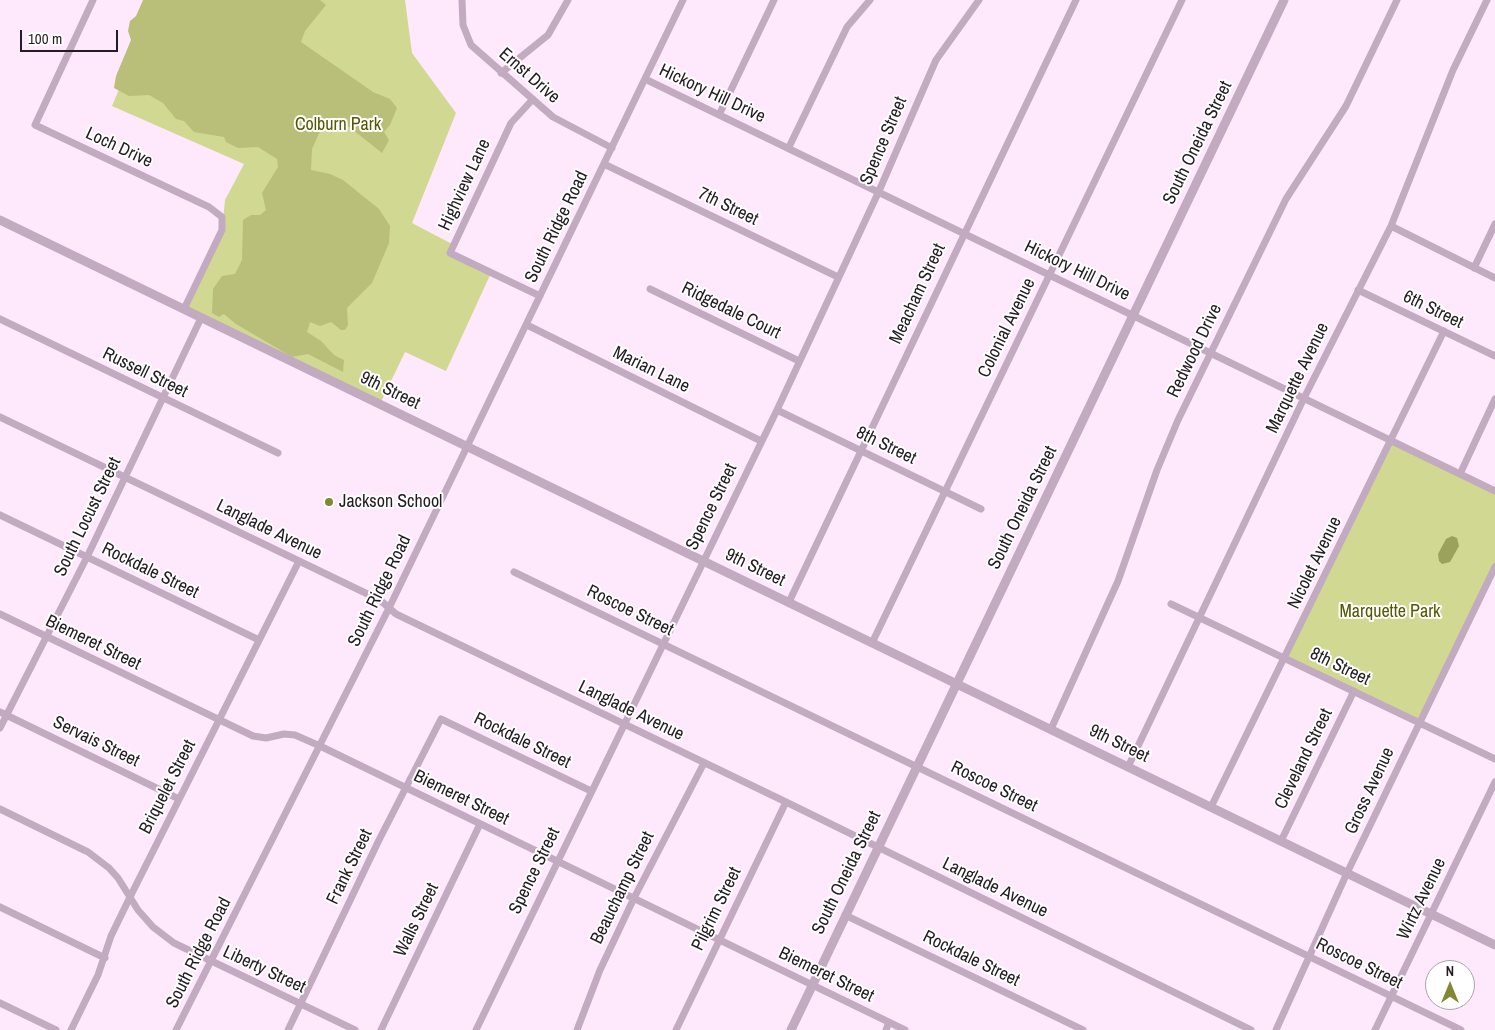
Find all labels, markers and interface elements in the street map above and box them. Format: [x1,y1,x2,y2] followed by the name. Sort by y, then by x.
[22,20,120,52] scale bar
[28,28,62,49] text: 100 m
[494,44,564,108] street label: Ernst Drive
[655,60,769,128] street label: Hickory Hill Drive
[1159,78,1237,208] street label: South Oneida Street
[856,94,912,188] street label: Spence Street
[295,114,381,136] park label: Colburn Park
[82,123,156,173] street label: Loch Drive
[434,136,496,234] street label: Highview Lane
[521,168,593,286] street label: South Ridge Road
[695,183,761,231] street label: 7th Street
[1021,236,1133,306] street label: Hickory Hill Drive
[885,240,951,348] street label: Meacham Street
[974,275,1040,381] street label: Colonial Avenue
[678,278,784,344] street label: Ridgedale Court
[1400,286,1466,334] street label: 6th Street
[1163,301,1227,401] street label: Redwood Drive
[1262,319,1334,437] street label: Marquette Avenue
[609,342,693,398] street label: Marian Lane
[99,343,191,403] street label: Russell Street
[357,367,423,415] street label: 9th Street
[853,422,919,470] street label: 8th Street
[984,443,1062,573] street label: South Oneida Street
[50,454,126,580] street label: South Locust Street
[682,460,742,554] street label: Spence Street
[339,491,442,513] place label: Jackson School
[213,495,325,565] street label: Langlade Avenue
[323,496,335,508] marker: Jackson School
[1283,513,1347,613] street label: Nicolet Avenue
[344,532,416,650] street label: South Ridge Road
[98,538,202,604] street label: Rockdale Street
[722,544,788,592] street label: 9th Street
[583,581,677,641] street label: Roscoe Street
[1340,601,1440,623] park label: Marquette Park
[42,611,144,675] street label: Biemeret Street
[1307,643,1373,691] street label: 8th Street
[575,676,687,746] street label: Langlade Avenue
[1270,705,1338,813] street label: Cleveland Street
[470,708,574,774] street label: Rockdale Street
[49,712,143,772] street label: Servais Street
[1086,720,1152,768] street label: 9th Street
[135,736,201,838] street label: Briquelet Street
[1341,744,1399,838] street label: Gross Avenue
[947,757,1041,817] street label: Roscoe Street
[410,766,512,830] street label: Biemeret Street
[808,808,886,938] street label: South Oneida Street
[505,824,565,918] street label: Spence Street
[322,826,378,908] street label: Frank Street
[586,828,660,948] street label: Beauchamp Street
[939,853,1051,923] street label: Langlade Avenue
[1393,855,1451,943] street label: Wirtz Avenue
[688,864,746,954] street label: Pilgrim Street
[390,880,444,960] street label: Walls Street
[162,894,236,1012] street label: South Ridge Road
[919,926,1023,992] street label: Rockdale Street
[1312,934,1406,994] street label: Roscoe Street
[219,941,309,999] street label: Liberty Street
[775,943,877,1007] street label: Biemeret Street
[1425,960,1475,1010] north arrow
[1446,962,1454,980] text: N

